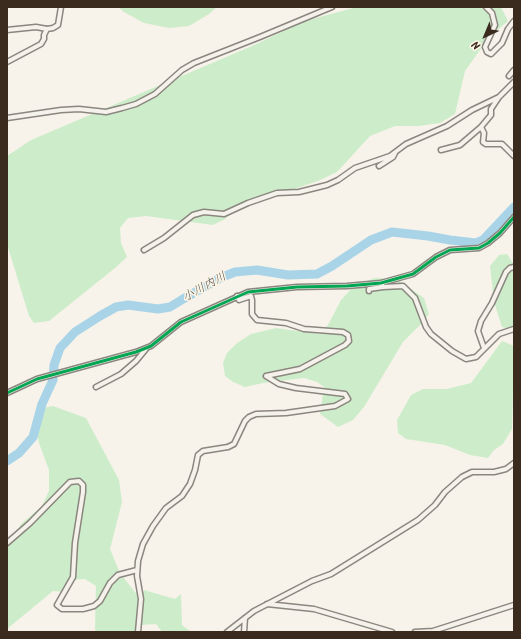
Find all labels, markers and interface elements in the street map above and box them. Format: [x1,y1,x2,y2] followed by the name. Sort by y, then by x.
[465,16,505,56] north arrow
[468,36,485,54] text: N
[181,270,229,306] water label: 小川内川

